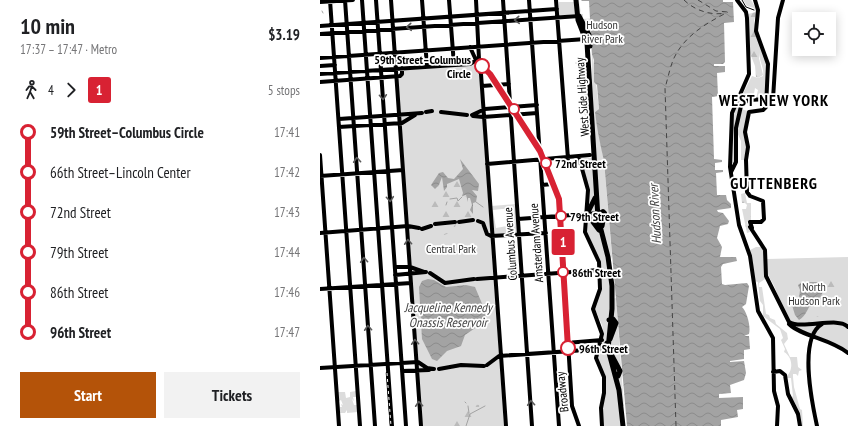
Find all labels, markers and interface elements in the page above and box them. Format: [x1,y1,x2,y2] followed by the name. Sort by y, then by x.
[20,12,75,40] text: 10 min
[792,12,836,56] map controls
[792,12,836,56] button: locate
[514,15,520,24] one-way arrow
[581,17,623,46] park label: Hudson River Park
[406,23,412,32] one-way arrow
[268,25,300,44] text: $3.19
[20,41,117,58] text: 17:37 – 17:47 · Metro
[374,52,471,81] place label: 59th Street–Columbus Circle
[572,57,592,137] street label: West Side Highway
[474,58,490,74] marker: 59th Street–Columbus Circle
[20,79,42,101] icon: walk
[60,79,82,101] icon: forward
[96,81,103,99] text: 1
[48,82,54,99] text: 4
[268,82,300,99] text: 5 stops
[718,90,829,110] district label: WEST NEW YORK
[378,94,387,100] one-way arrow
[508,103,520,115] unlabelled marker
[50,123,204,142] text: 59th Street–Columbus Circle
[274,124,300,141] text: 17:41
[555,156,606,171] place label: 72nd Street
[352,157,361,163] one-way arrow
[540,157,552,169] marker: 72nd Street
[50,163,191,182] text: 66th Street–Lincoln Center
[274,164,300,181] text: 17:42
[730,173,818,193] district label: GUTTENBERG
[645,181,665,244] water label: Hudson River
[385,196,394,202] one-way arrow
[50,203,111,222] text: 72nd Street
[526,203,546,283] street label: Amsterdam Avenue
[274,204,300,221] text: 17:43
[500,207,520,281] street label: Columbus Avenue
[570,209,619,224] place label: 79th Street
[555,210,567,222] marker: 79th Street
[550,229,576,255] line badge: 1
[560,233,566,251] text: 1
[404,239,413,245] one-way arrow
[426,241,476,256] park label: Central Park
[50,243,108,262] text: 79th Street
[274,244,300,261] text: 17:44
[359,257,368,263] one-way arrow
[572,265,621,280] place label: 86th Street
[557,266,569,278] marker: 86th Street
[788,279,840,308] park label: North Hudson Park
[50,283,108,302] text: 86th Street
[274,284,300,301] text: 17:46
[403,299,494,331] water label: Jacqueline Kennedy Onassis Reservoir
[50,323,111,342] text: 96th Street
[274,324,300,341] text: 17:47
[364,325,373,331] one-way arrow
[411,339,420,345] one-way arrow
[560,340,576,356] marker: 96th Street
[579,341,628,356] place label: 96th Street
[552,371,572,413] street label: Broadway
[20,372,156,418] button: Start
[164,372,300,418] button: Tickets
[526,400,535,406] one-way arrow
[415,401,424,407] one-way arrow

